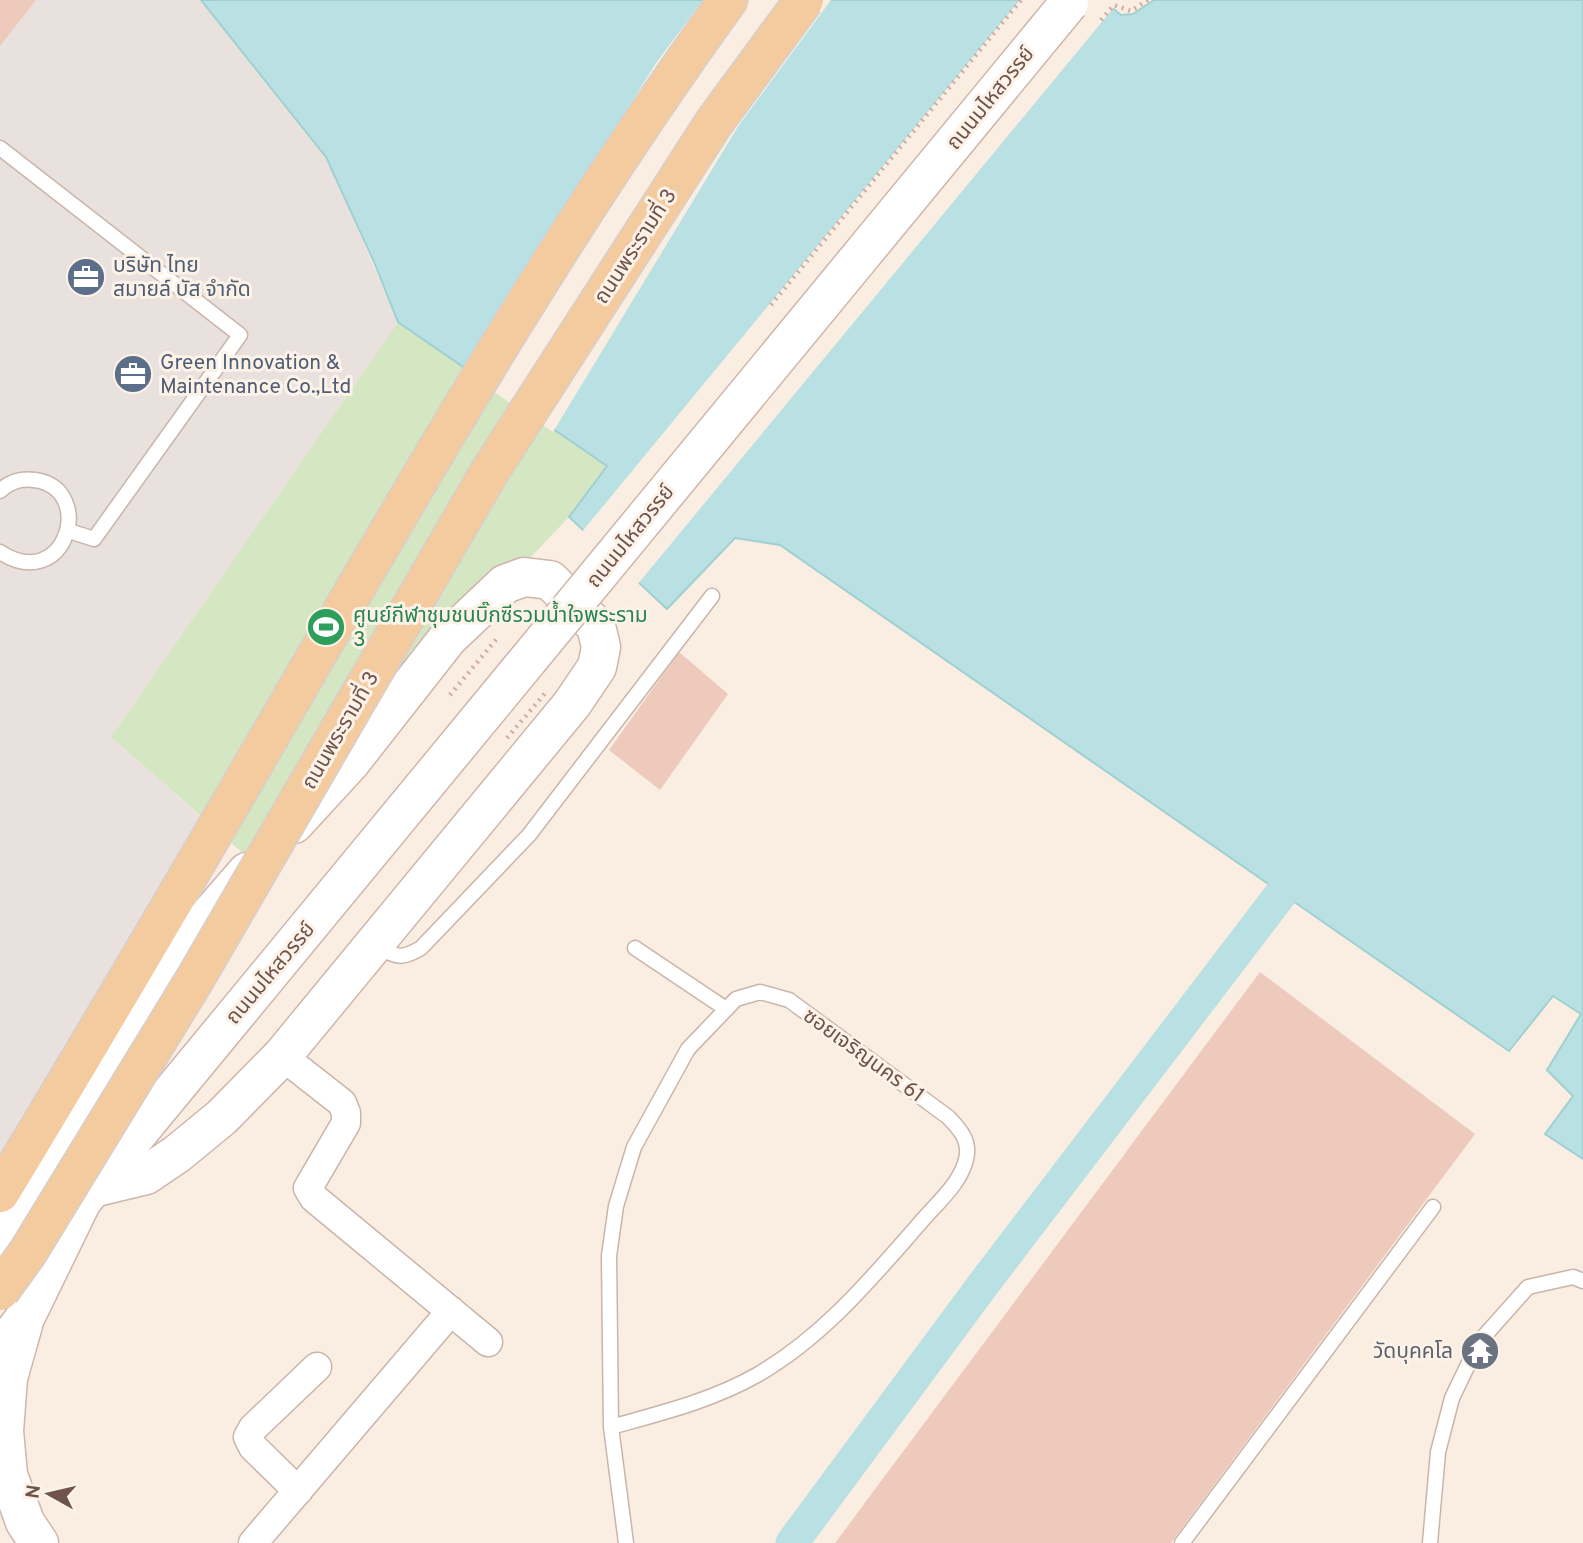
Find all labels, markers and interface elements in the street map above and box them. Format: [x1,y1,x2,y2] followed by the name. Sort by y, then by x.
[941,42,1041,156] street label: ถนนมไหสวรรย์
[586,182,684,310] street label: ถนนพระรามที่ 3
[113,253,251,304] place label: บริษัท ไทย สมายล์ บัส จำกัด
[65,256,107,298] office icon: บริษัท ไทย สมายล์ บัส จำกัด
[160,350,351,401] place label: Green Innovation & Maintenance Co.,Ltd
[112,353,154,395] office icon: Green Innovation & Maintenance Co.,Ltd
[581,480,681,594] street label: ถนนมไหสวรรย์
[353,600,648,654] place label: ศูนย์กีฬาชุมชนบิ๊กซีรวมน้ำใจพระราม 3
[305,606,347,648] sports icon: ศูนย์กีฬาชุมชนบิ๊กซีรวมน้ำใจพระราม 3
[294,665,386,795] street label: ถนนพระรามที่ 3
[221,917,322,1031] street label: ถนนมไหสวรรย์
[797,1003,929,1109] street label: ซอยเจริญนคร 61
[1459,1330,1501,1372] temple icon: วัดบุคคโล
[1373,1339,1453,1366] place label: วัดบุคคโล
[14,1459,84,1529] north arrow
[21,1483,47,1500] text: N

